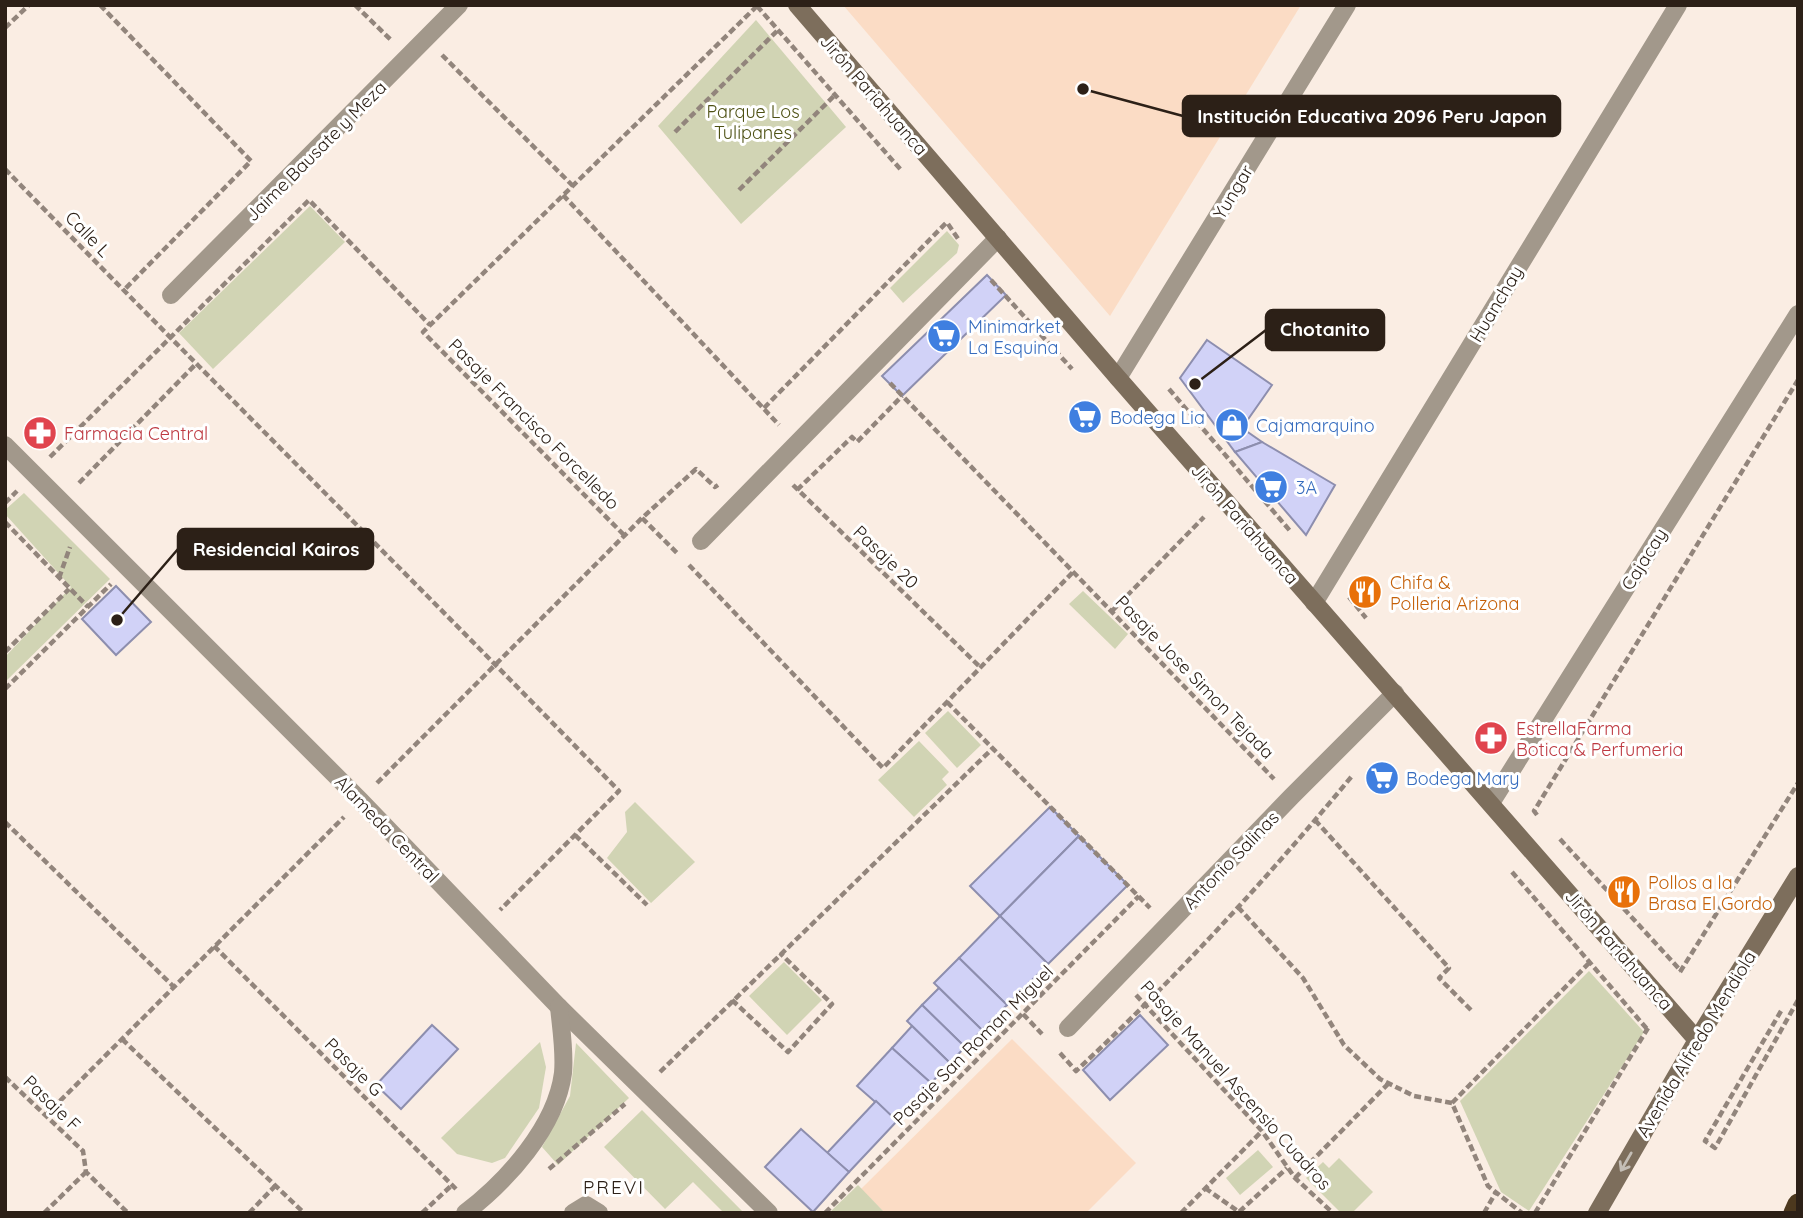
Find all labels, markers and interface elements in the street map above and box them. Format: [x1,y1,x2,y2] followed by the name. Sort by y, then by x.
[815,30,933,160] street label: Jirón Pariahuanca
[241,76,391,226] street label: Jaime Bausate y Meza
[1183,96,1560,136] callout: Institución Educativa 2096 Peru Japon
[706,100,800,144] park label: Parque Los Tulipanes
[1197,104,1547,128] text: Institución Educativa 2096 Peru Japon
[1208,161,1258,223] street label: Yungar
[60,206,116,262] street label: Calle L
[1464,262,1528,346] street label: Huanchay
[1266,310,1384,350] callout: Chotanito
[968,315,1061,359] place label: Minimarket La Esquina
[925,317,963,355] supermarket icon: Minimarket La Esquina
[1280,317,1370,341] text: Chotanito
[444,334,624,514] street label: Pasaje Francisco Forcelledo
[1066,398,1104,436] supermarket icon: Bodega Lia
[1110,406,1205,429] place label: Bodega Lia
[1213,406,1251,444] shop icon: Cajamarquino
[21,414,59,452] pharmacy icon: Farmacia Central
[1256,414,1375,437] place label: Cajamarquino
[64,422,208,445] place label: Farmacia Central
[1186,459,1304,589] street label: Jirón Pariahuanca
[1252,468,1290,506] supermarket icon: 3A
[1296,476,1317,499] place label: 3A
[849,520,923,594] street label: Pasaje 20
[1616,524,1672,594] street label: Cajacay
[178,529,373,569] callout: Residencial Kairos
[193,537,359,561] text: Residencial Kairos
[1390,571,1519,615] place label: Chifa & Polleria Arizona
[1346,573,1384,611] restaurant icon: Chifa & Polleria Arizona
[1111,590,1279,764] street label: Pasaje Jose Simon Tejada
[1516,717,1683,761] place label: EstrellaFarma Botica & Perfumeria
[1472,719,1510,757] pharmacy icon: EstrellaFarma Botica & Perfumeria
[1363,759,1401,797] supermarket icon: Bodega Mary
[1406,767,1519,790] place label: Bodega Mary
[330,771,444,887] street label: Alameda Central
[1178,806,1284,914] street label: Antonio Salinas
[1648,871,1773,915] place label: Pollos a la Brasa El Gordo
[1605,873,1643,911] restaurant icon: Pollos a la Brasa El Gordo
[1560,885,1678,1015] street label: Jirón Pariahuanca
[1631,947,1761,1141] street label: Avenida Alfredo Mendiola
[888,960,1058,1130] street label: Pasaje San Roman Miguel
[1136,975,1336,1195] street label: Pasaje Manuel Ascensio Cuadros
[320,1033,388,1101] street label: Pasaje G
[18,1070,86,1136] street label: Pasaje F
[1619,1152,1633,1172] one-way arrow
[583,1175,645,1199] district label: PREVI

